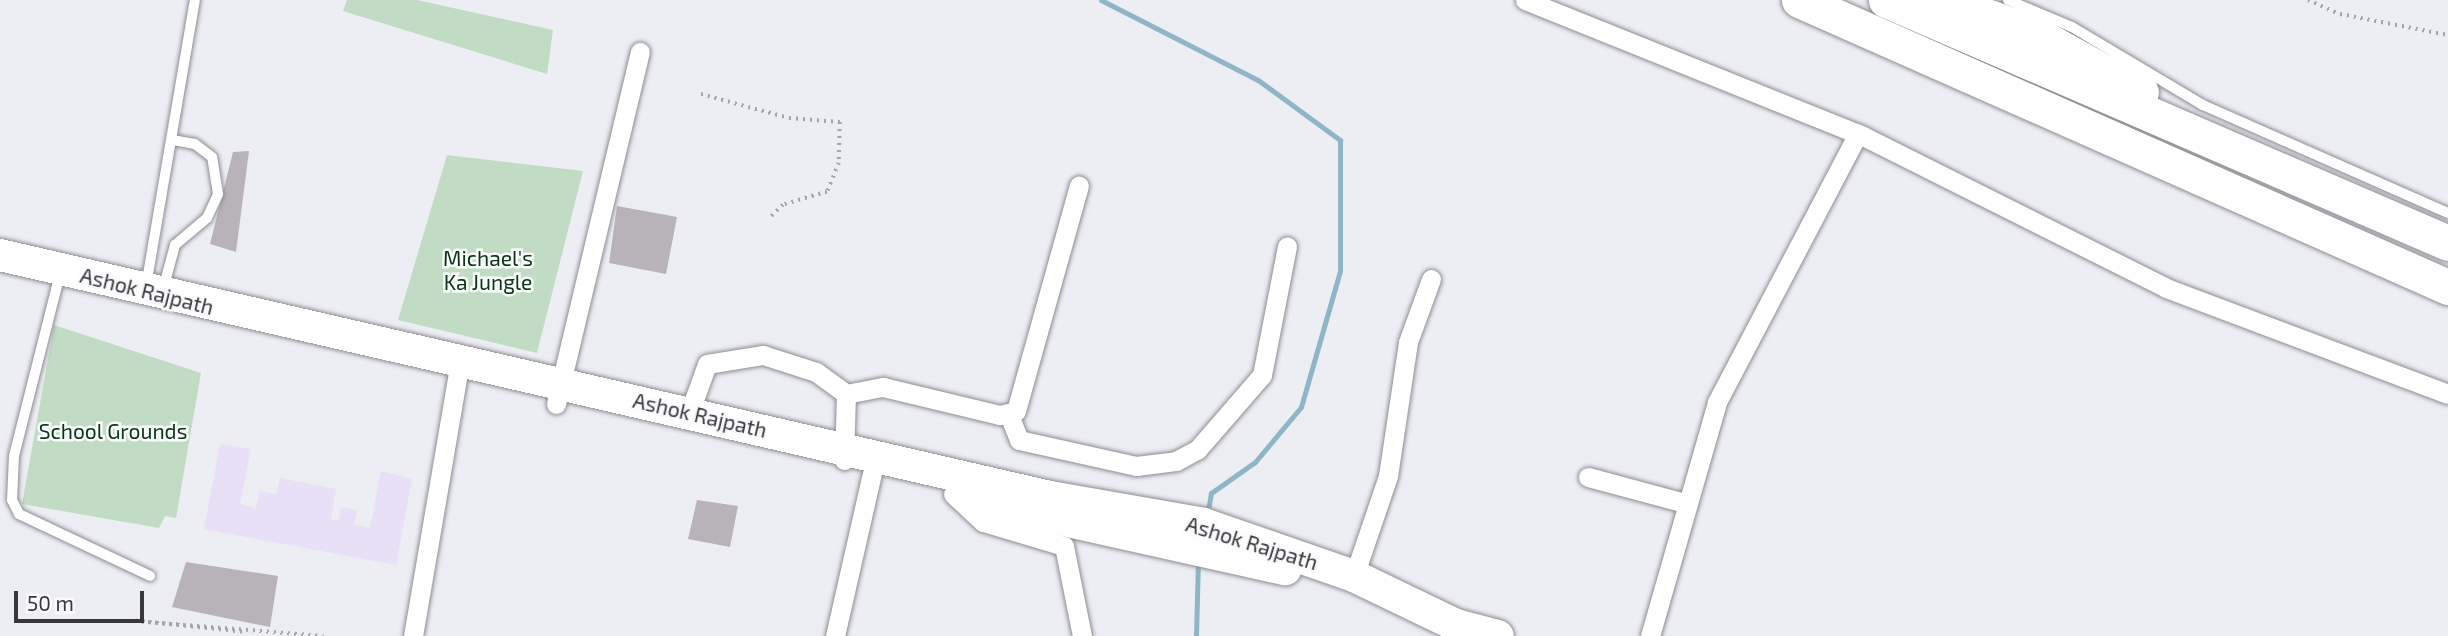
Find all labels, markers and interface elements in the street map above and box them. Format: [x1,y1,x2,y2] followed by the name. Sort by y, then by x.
[443,245,533,295] park label: Michael's Ka Jungle
[78,262,216,320] street label: Ashok Rajpath
[630,387,770,443] street label: Ashok Rajpath
[38,418,188,444] park label: School Grounds
[1183,511,1321,575] street label: Ashok Rajpath
[18,576,147,620] scale bar
[27,590,74,615] text: 50 m

